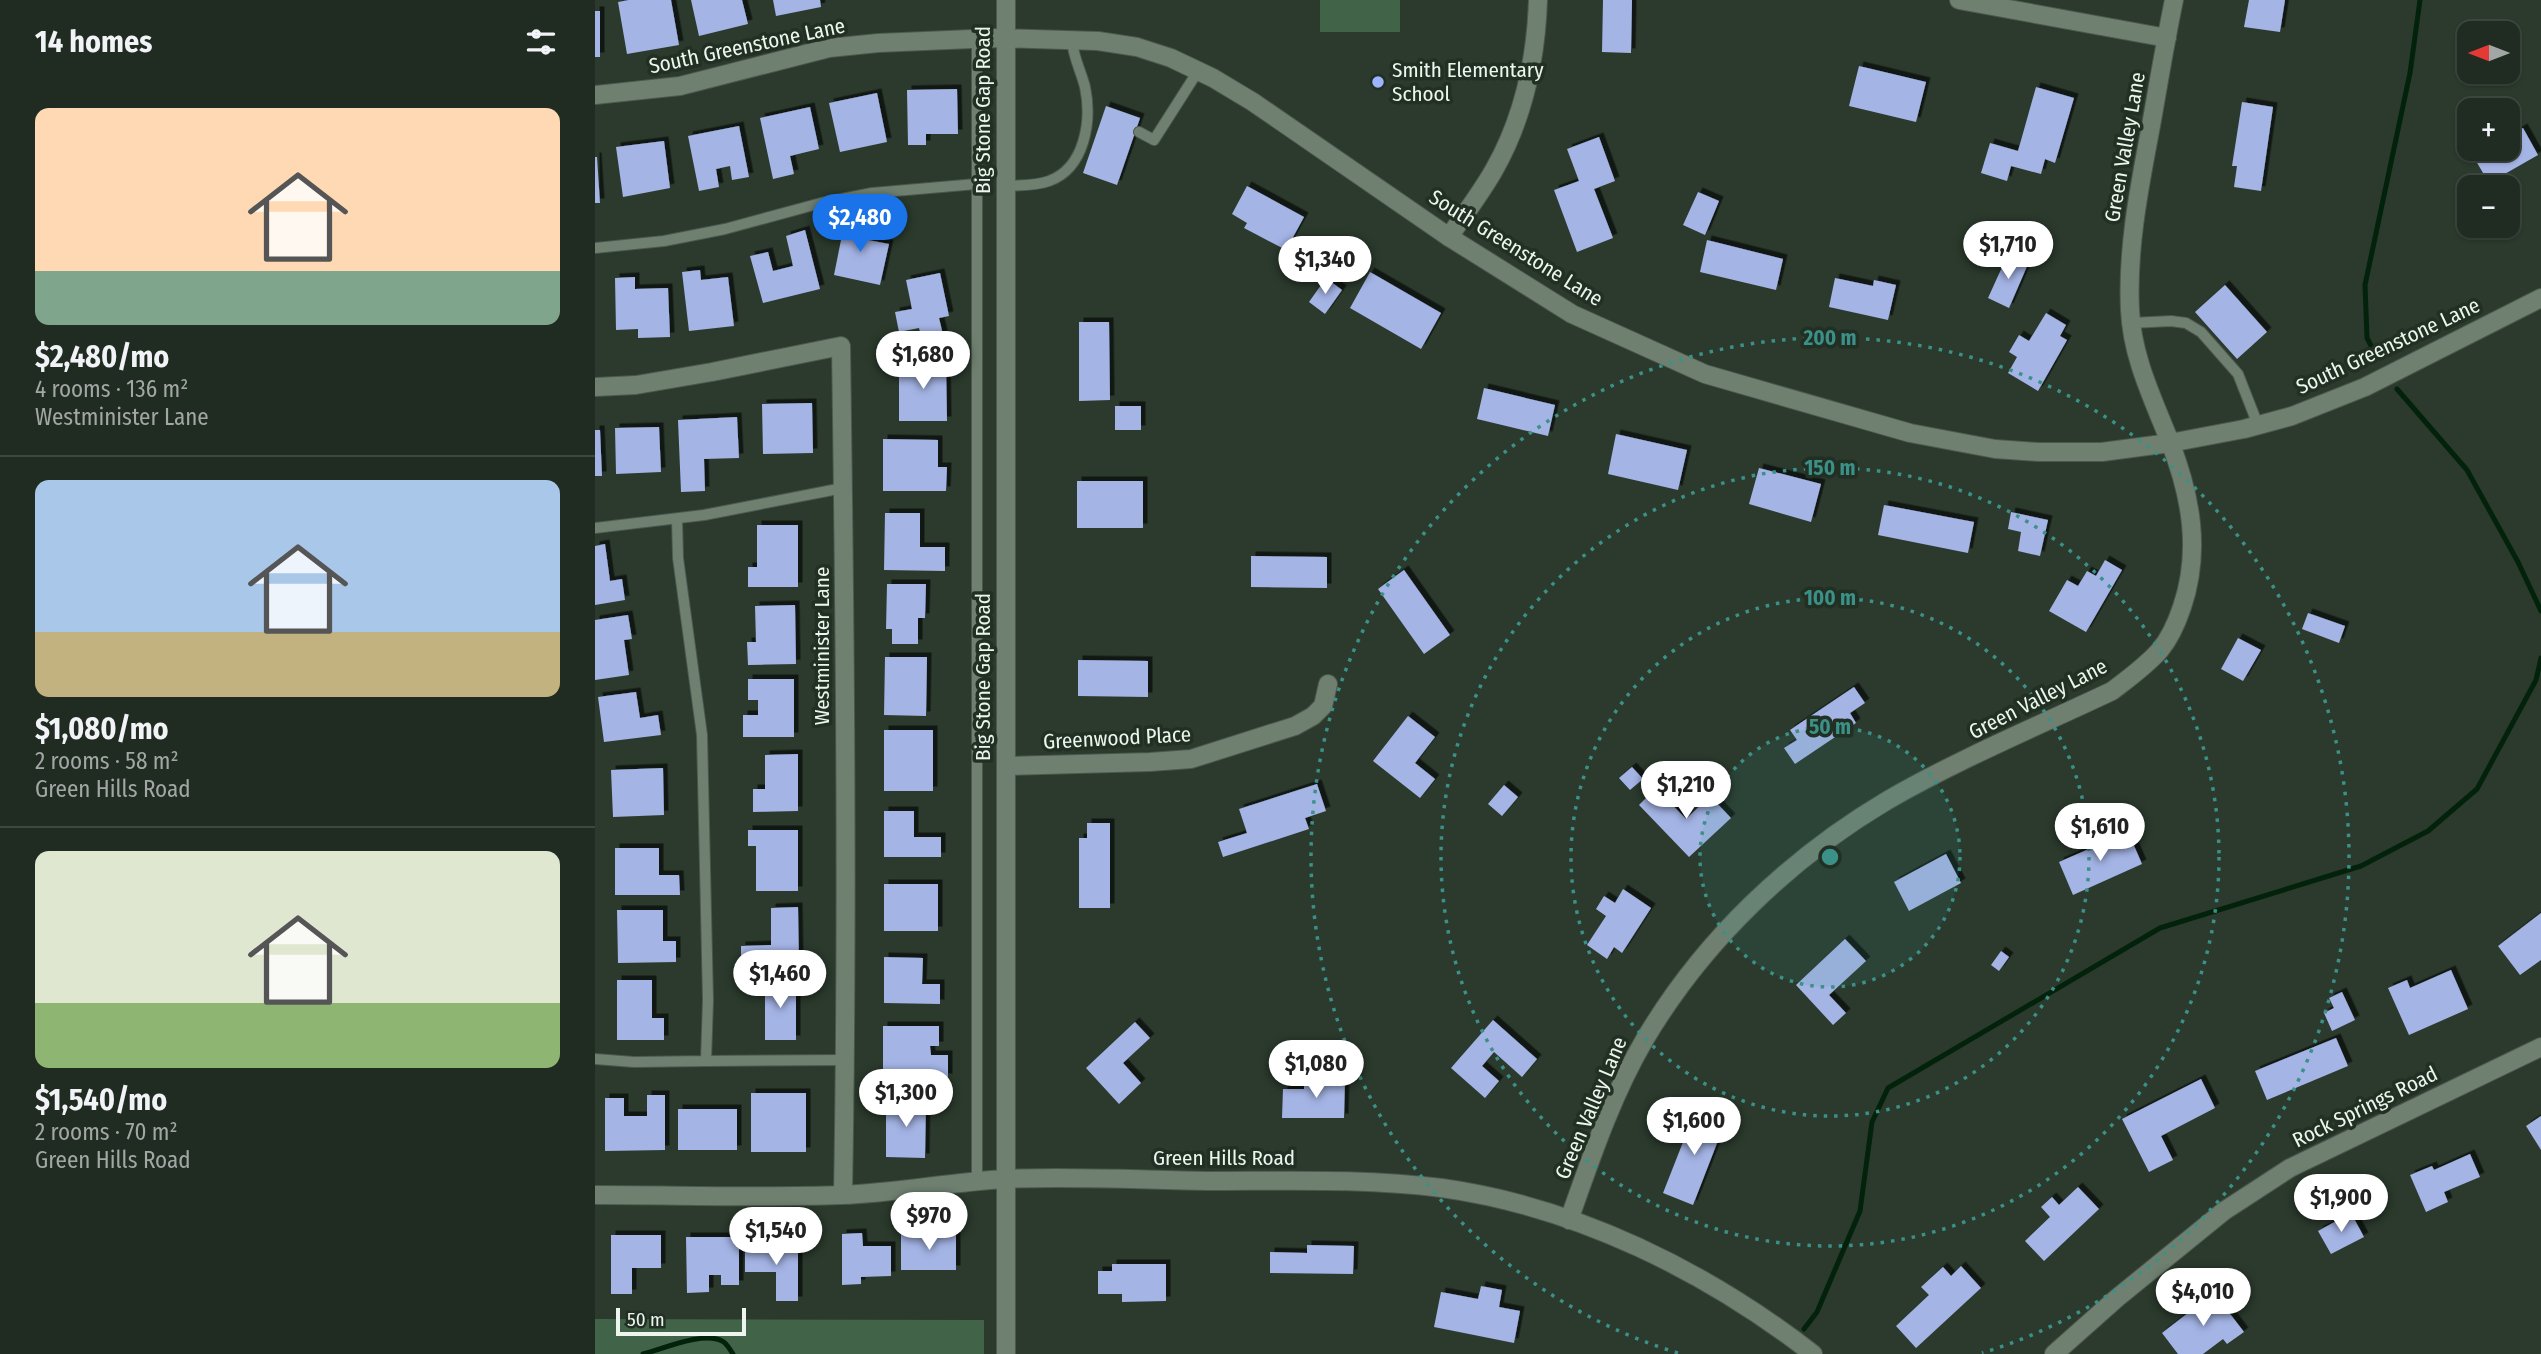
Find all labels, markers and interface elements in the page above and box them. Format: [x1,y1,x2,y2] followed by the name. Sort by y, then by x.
[647,13,847,79] street label: South Greenstone Lane
[2457,21,2520,84] north arrow
[2457,21,2520,238] map controls
[522,23,560,61] icon: filters
[35,24,152,60] text: 14 homes
[970,26,996,194] street label: Big Stone Gap Road
[1392,57,1544,107] place label: Smith Elementary School
[2099,70,2151,224] street label: Green Valley Lane
[1370,74,1386,90] marker: Smith Elementary School
[2457,98,2520,161] button: +
[235,154,361,280] icon: home
[2457,175,2520,238] button: −
[1424,184,1608,312] street label: South Greenstone Lane
[803,194,917,254] pin: $2,480
[828,203,892,231] text: $2,480
[1951,222,2065,281] pin: $1,710
[1979,230,2037,258] text: $1,710
[1268,236,1382,296] pin: $1,340
[1294,245,1356,273] text: $1,340
[2292,292,2484,400] street label: South Greenstone Lane
[1802,325,1857,351] text: 200 m
[866,332,980,391] pin: $1,680
[35,339,169,375] text: $2,480/mo
[892,340,954,368] text: $1,680
[35,375,188,403] text: 4 rooms · 136 m²
[35,403,209,431] text: Westminister Lane
[1804,455,1856,481] text: 150 m
[235,526,361,652] icon: home
[809,567,835,725] street label: Westminister Lane
[1804,585,1856,611] text: 100 m
[970,593,996,761] street label: Big Stone Gap Road
[1964,653,2112,745] street label: Green Valley Lane
[35,711,169,747] text: $1,080/mo
[1809,714,1851,740] text: 50 m
[1042,721,1192,755] street label: Greenwood Place
[35,747,179,775] text: 2 rooms · 58 m²
[1629,762,1743,821] pin: $1,210
[1657,770,1715,798] text: $1,210
[35,775,191,803] text: Green Hills Road
[2043,804,2157,863] pin: $1,610
[2071,812,2129,840] text: $1,610
[1818,845,1842,869] centre of rings
[235,897,361,1023] icon: home
[723,950,837,1010] pin: $1,460
[749,959,811,987] text: $1,460
[1549,1033,1633,1183] street label: Green Valley Lane
[1259,1040,1373,1100] pin: $1,080
[1285,1049,1347,1077] text: $1,080
[2288,1061,2442,1153] street label: Rock Springs Road
[849,1070,963,1129] pin: $1,300
[875,1078,937,1106] text: $1,300
[35,1082,167,1118] text: $1,540/mo
[1637,1098,1751,1157] pin: $1,600
[1663,1106,1725,1134] text: $1,600
[35,1118,178,1146] text: 2 rooms · 70 m²
[1153,1145,1295,1171] street label: Green Hills Road
[35,1146,191,1174] text: Green Hills Road
[2284,1174,2398,1234] pin: $1,900
[2310,1183,2372,1211] text: $1,900
[888,1192,970,1252] pin: $970
[907,1201,951,1229] text: $970
[719,1208,833,1267] pin: $1,540
[745,1216,807,1244] text: $1,540
[2146,1268,2260,1328] pin: $4,010
[2172,1277,2234,1305] text: $4,010
[616,1305,745,1337] scale bar
[627,1308,665,1331] text: 50 m

